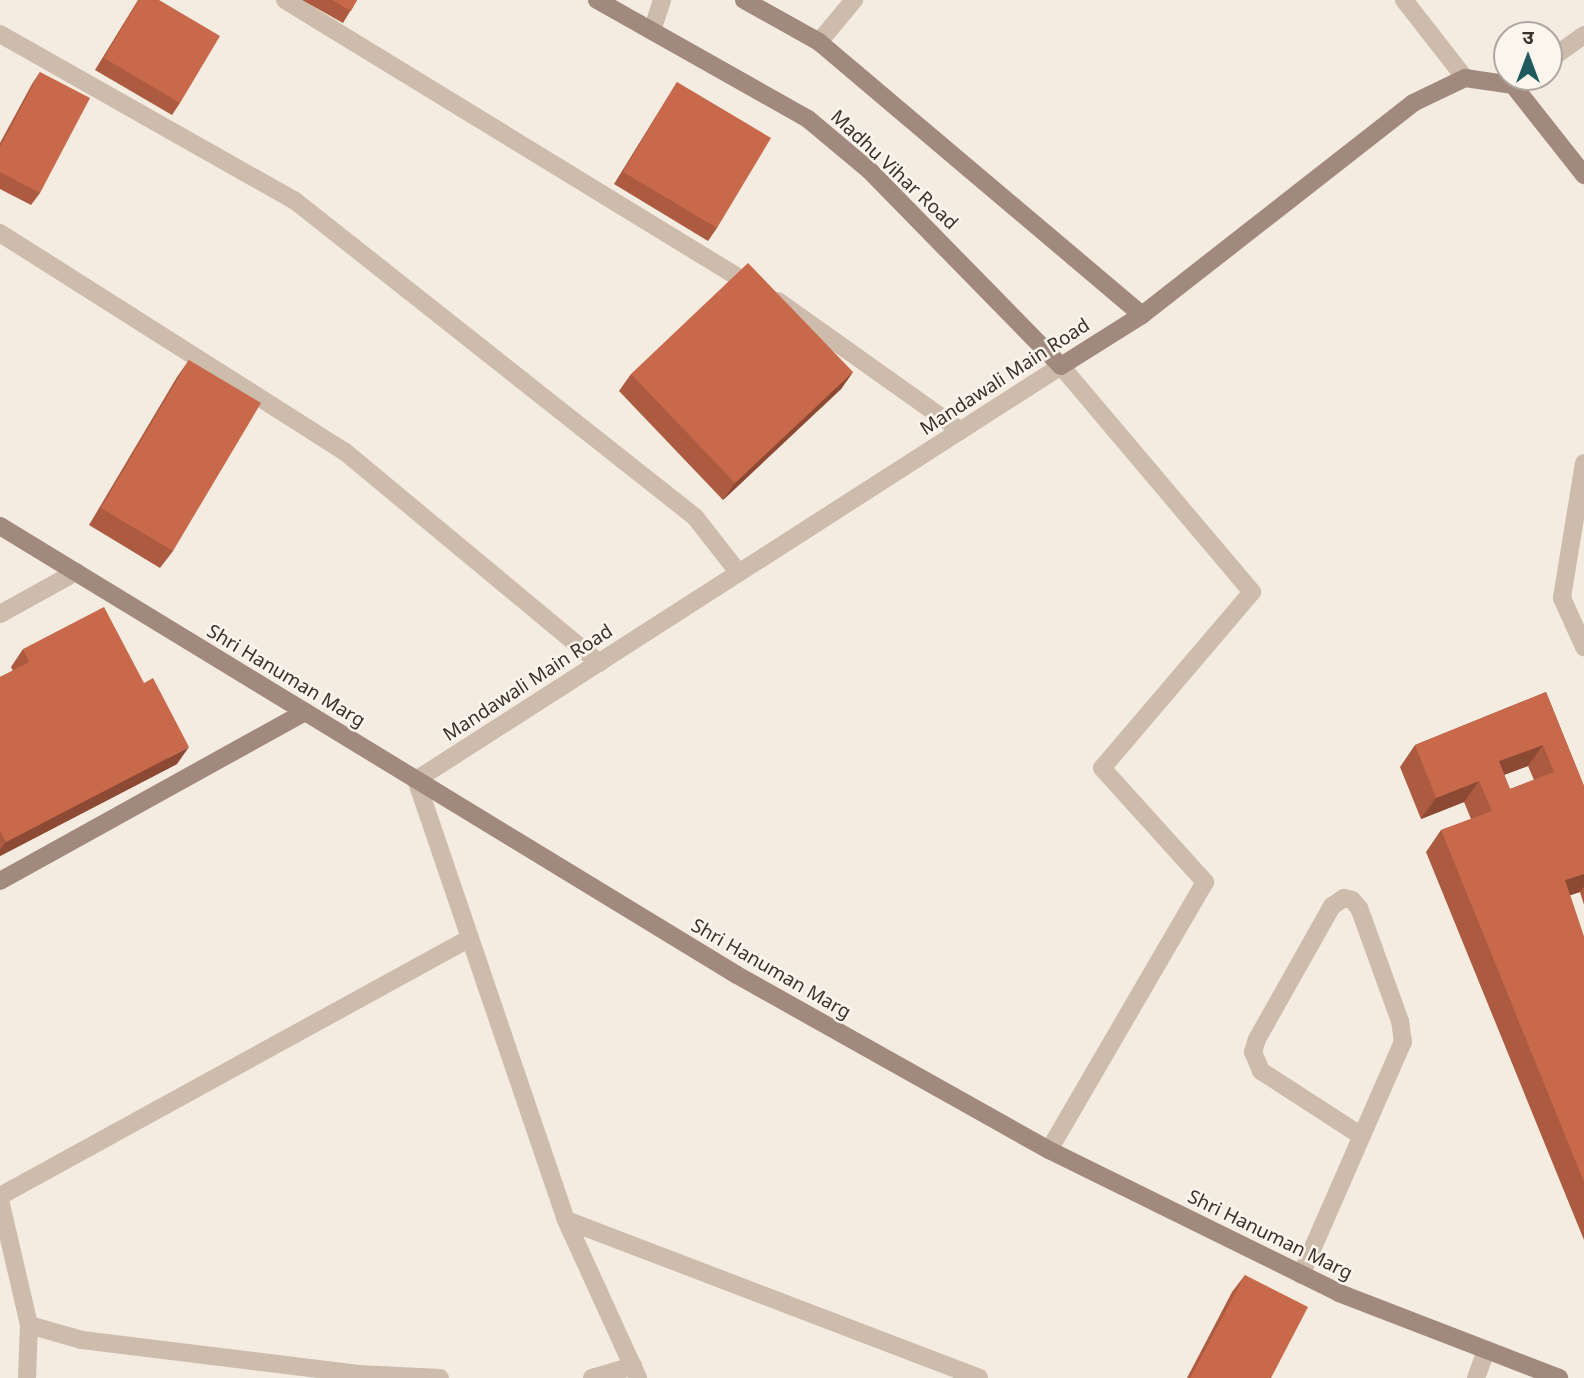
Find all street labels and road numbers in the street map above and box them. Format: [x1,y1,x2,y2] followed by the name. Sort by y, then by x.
[826,105,962,235] street label: Madhu Vihar Road
[916,314,1094,440] street label: Mandawali Main Road
[203,620,369,732] street label: Shri Hanuman Marg
[439,620,617,746] street label: Mandawali Main Road
[687,914,855,1024] street label: Shri Hanuman Marg
[1184,1185,1356,1285] street label: Shri Hanuman Marg

